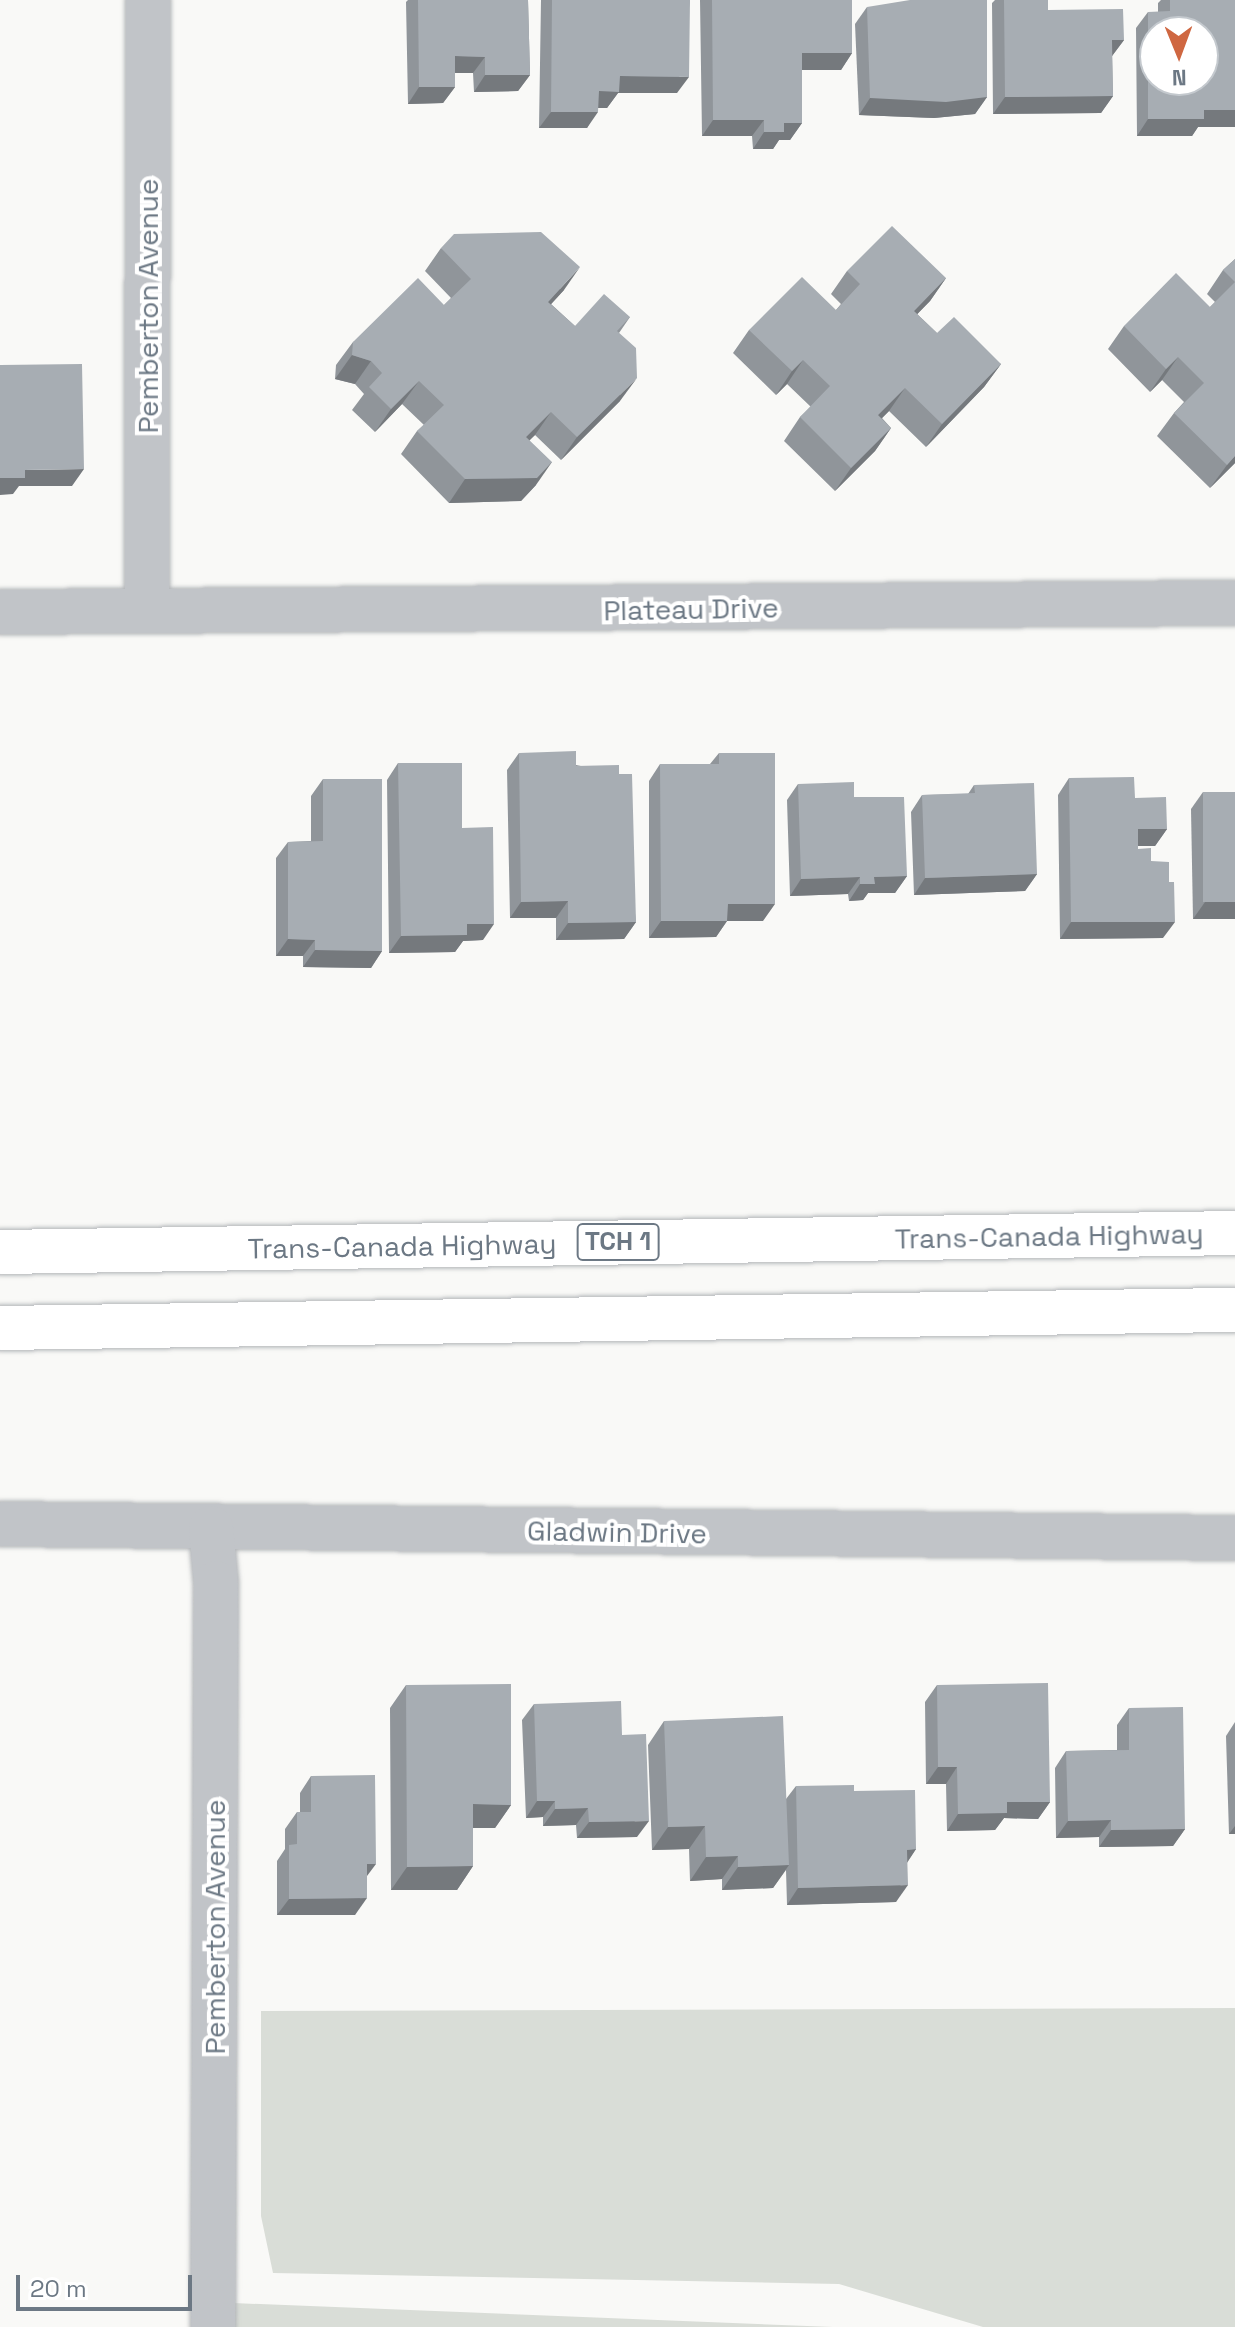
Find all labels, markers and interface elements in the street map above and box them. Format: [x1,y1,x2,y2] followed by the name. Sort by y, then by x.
[1139,16,1219,96] north arrow
[1172,64,1187,92] text: N
[131,178,165,434] street label: Pemberton Avenue
[603,591,779,627] street label: Plateau Drive
[894,1217,1204,1255] street label: Trans-Canada Highway
[576,1220,660,1264] road number: TCH 1
[247,1227,557,1265] street label: Trans-Canada Highway
[527,1514,707,1550] street label: Gladwin Drive
[198,1799,232,2055] street label: Pemberton Avenue
[20,2259,196,2309] scale bar
[30,2273,87,2304] text: 20 m

